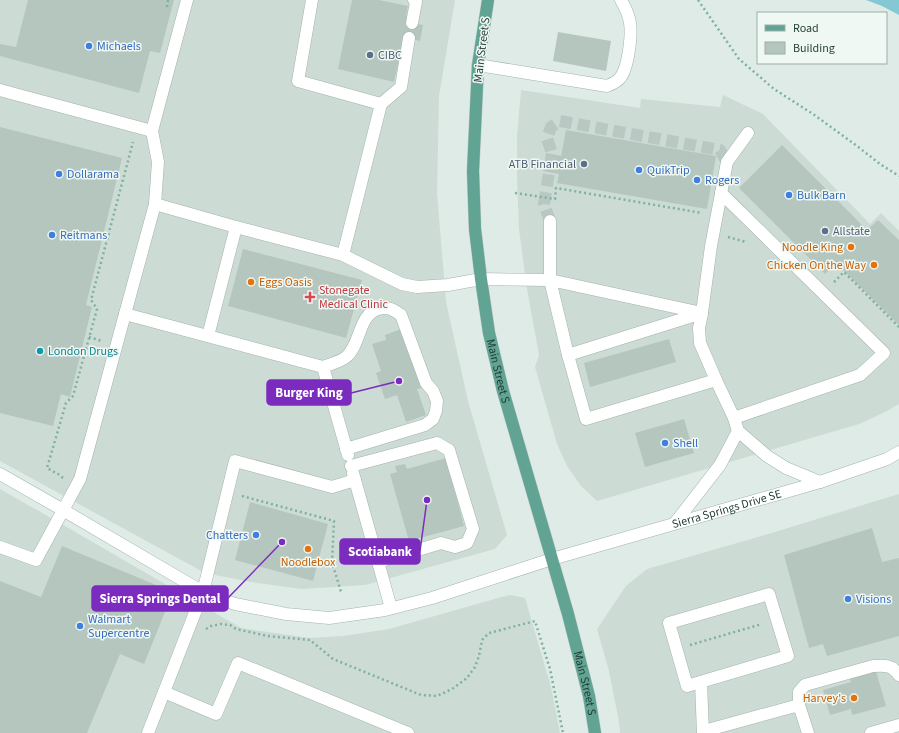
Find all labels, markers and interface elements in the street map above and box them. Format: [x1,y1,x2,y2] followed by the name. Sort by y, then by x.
[757,12,887,64] legend
[470,16,494,84] street label: Main Street S
[793,20,819,37] text: Road
[97,38,141,55] place label: Michaels
[793,40,835,57] text: Building
[84,41,94,51] marker: Michaels
[378,47,402,64] place label: CIBC
[365,50,375,60] marker: CIBC
[509,156,576,173] place label: ATB Financial
[579,159,589,169] marker: ATB Financial
[647,162,690,179] place label: QuikTrip
[634,165,644,175] marker: QuikTrip
[67,166,119,183] place label: Dollarama
[54,169,64,179] marker: Dollarama
[705,172,739,189] place label: Rogers
[692,175,702,185] marker: Rogers
[797,187,846,204] place label: Bulk Barn
[784,190,794,200] marker: Bulk Barn
[833,223,870,240] place label: Allstate
[820,226,830,236] marker: Allstate
[60,227,107,244] place label: Reitmans
[47,230,57,240] marker: Reitmans
[782,239,843,256] place label: Noodle King
[846,242,856,252] marker: Noodle King
[767,257,866,274] place label: Chicken On the Way
[869,260,879,270] marker: Chicken On the Way
[259,274,312,291] place label: Eggs Oasis
[246,277,256,287] marker: Eggs Oasis
[319,282,389,313] place label: Stonegate Medical Clinic
[304,291,316,303] marker: Stonegate Medical Clinic
[482,337,515,405] street label: Main Street S
[48,343,118,360] place label: London Drugs
[35,346,45,356] marker: London Drugs
[267,380,351,405] callout: Burger King
[275,384,343,402] text: Burger King
[673,435,698,452] place label: Shell
[660,438,670,448] marker: Shell
[670,485,783,533] street label: Sierra Springs Drive SE
[206,527,248,544] place label: Chatters
[251,530,261,540] marker: Chatters
[340,539,420,564] callout: Scotiabank
[348,543,413,561] text: Scotiabank
[303,544,313,554] marker: Noodlebox
[281,554,336,571] place label: Noodlebox
[92,586,228,611] callout: Sierra Springs Dental
[100,590,221,608] text: Sierra Springs Dental
[856,591,891,608] place label: Visions
[843,594,853,604] marker: Visions
[88,611,149,642] place label: Walmart Supercentre
[75,621,85,631] marker: Walmart Supercentre
[569,649,600,716] street label: Main Street S
[803,690,846,707] place label: Harvey's
[849,693,859,703] marker: Harvey's

